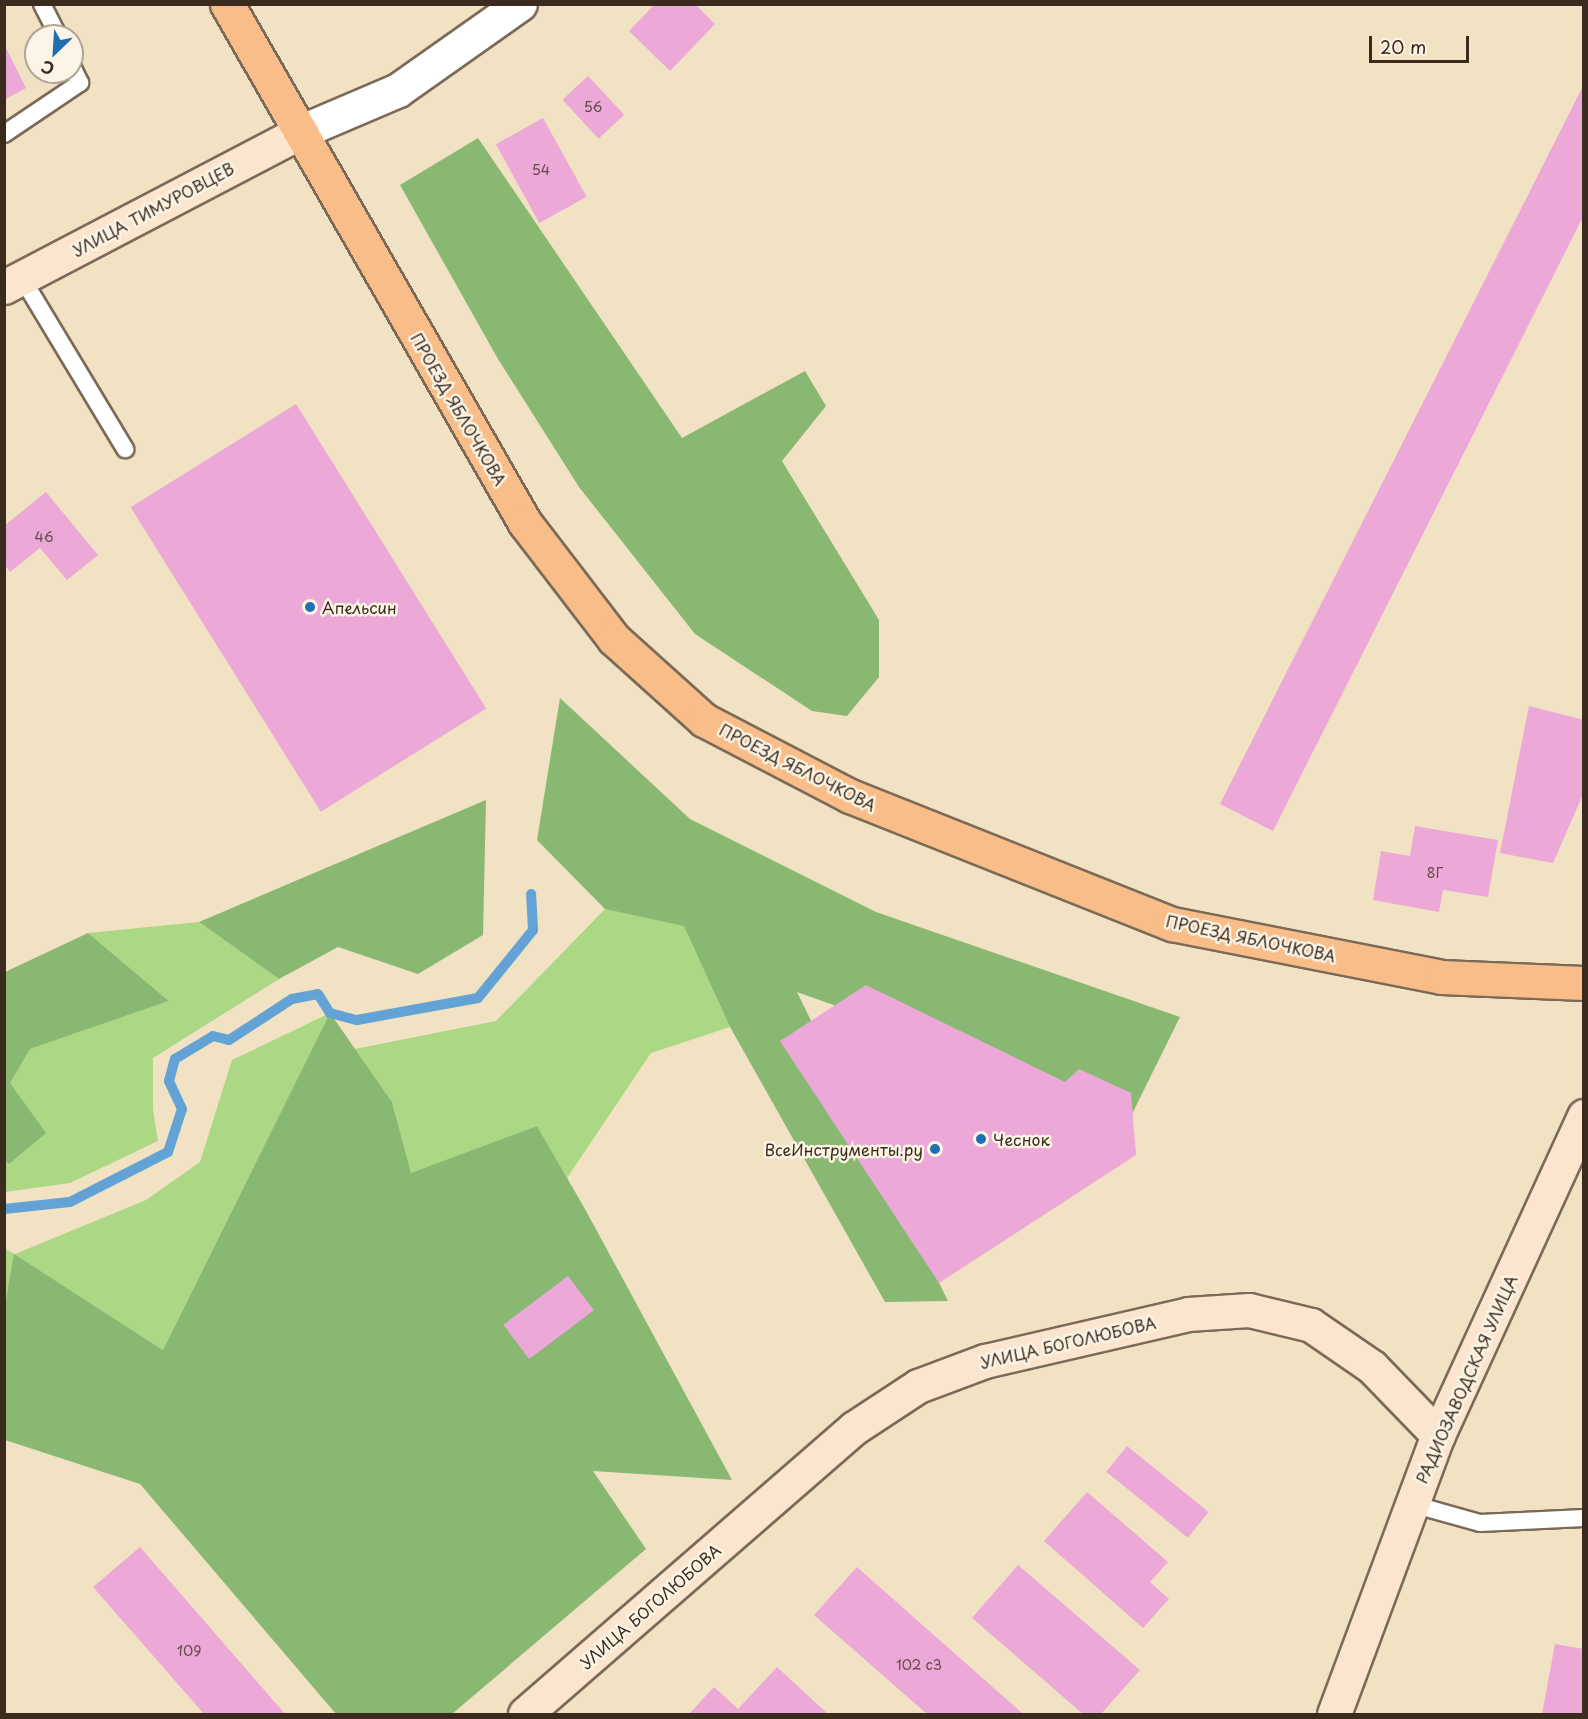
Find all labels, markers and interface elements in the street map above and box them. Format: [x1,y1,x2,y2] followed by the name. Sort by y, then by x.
[24,24,84,84] north arrow
[1372,24,1472,62] scale bar
[1380,33,1426,60] text: 20 m
[37,55,58,82] text: С
[584,99,602,115] house number: 56
[69,158,237,260] street label: УЛИЦА ТИМУРОВЦЕВ
[532,162,550,178] house number: 54
[407,329,511,489] street label: ПРОЕЗД ЯБЛОЧКОВА
[34,529,54,545] house number: 46
[322,597,397,617] place label: Апельсин
[303,600,317,614] marker: Апельсин
[716,719,880,815] street label: ПРОЕЗД ЯБЛОЧКОВА
[1427,865,1443,881] house number: 8Г
[1164,911,1338,965] street label: ПРОЕЗД ЯБЛОЧКОВА
[993,1129,1050,1149] place label: Чеснок
[974,1132,988,1146] marker: Чеснок
[764,1139,923,1159] place label: ВсеИнструменты.ру
[928,1142,942,1156] marker: ВсеИнструменты.ру
[1411,1272,1521,1486] street label: РАДИОЗАВОДСКАЯ УЛИЦА
[978,1312,1158,1372] street label: УЛИЦА БОГОЛЮБОВА
[575,1539,725,1673] street label: УЛИЦА БОГОЛЮБОВА
[177,1643,201,1659] house number: 109
[895,1657,943,1673] house number: 102 с3

